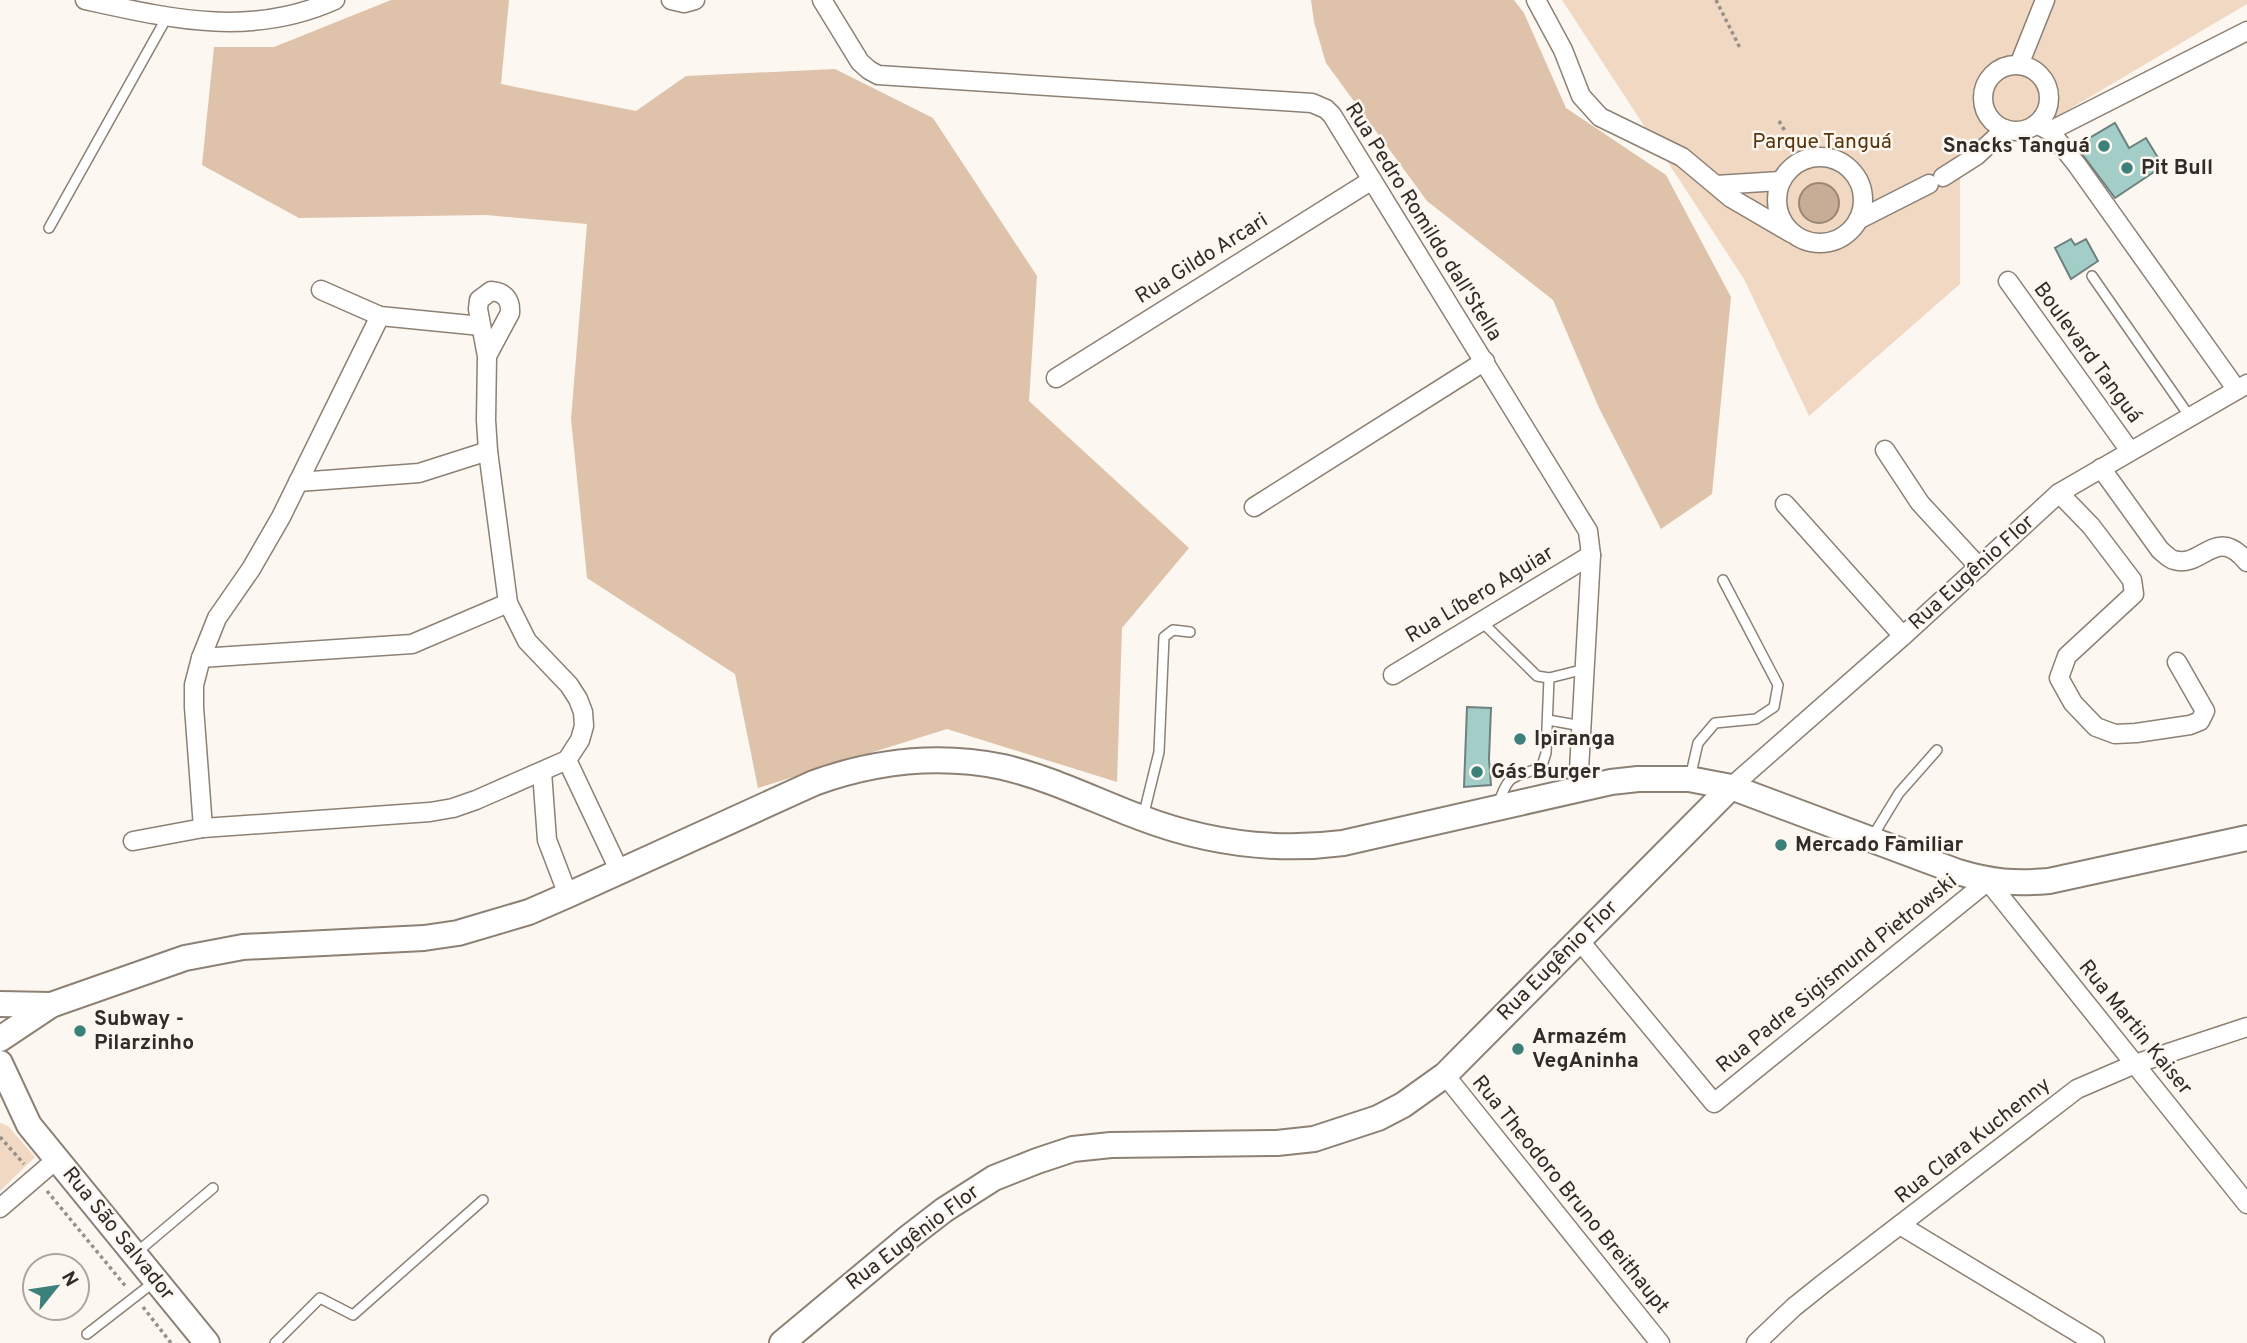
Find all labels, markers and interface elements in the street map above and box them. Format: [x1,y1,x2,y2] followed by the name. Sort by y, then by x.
[1338,98,1508,346] street label: Rua Pedro Romildo dall'Stella
[1752,129,1892,156] park label: Parque Tanguá
[1943,133,2090,160] place label: Snacks Tanguá
[2096,138,2112,154] marker: Snacks Tanguá
[2141,155,2213,182] place label: Pit Bull
[2119,160,2135,176] marker: Pit Bull
[1131,207,1273,311] street label: Rua Gildo Arcari
[2027,277,2147,429] street label: Boulevard Tanguá
[1903,509,2041,637] street label: Rua Eugênio Flor
[1401,540,1559,650] street label: Rua Líbero Aguiar
[1534,726,1615,753] place label: Ipiranga
[1512,731,1528,747] marker: Ipiranga
[1491,759,1600,786] place label: Gás Burger
[1469,764,1485,780] marker: Gás Burger
[1795,832,1964,859] place label: Mercado Familiar
[1773,837,1789,853] marker: Mercado Familiar
[1711,868,1963,1080] street label: Rua Padre Sigismund Pietrowski
[1492,895,1624,1027] street label: Rua Eugênio Flor
[2072,955,2198,1101] street label: Rua Martin Kaiser
[94,1006,194,1057] place label: Subway - Pilarzinho
[72,1023,88,1039] marker: Subway - Pilarzinho
[1532,1024,1639,1075] place label: Armazém VegAninha
[1510,1041,1526,1057] marker: Armazém VegAninha
[1465,1070,1675,1320] street label: Rua Theodoro Bruno Breithaupt
[1890,1072,2056,1210] street label: Rua Clara Kuchenny
[56,1162,180,1306] street label: Rua São Salvador
[841,1179,985,1297] street label: Rua Eugênio Flor
[21,1252,91,1322] north arrow
[55,1268,83,1291] text: N

